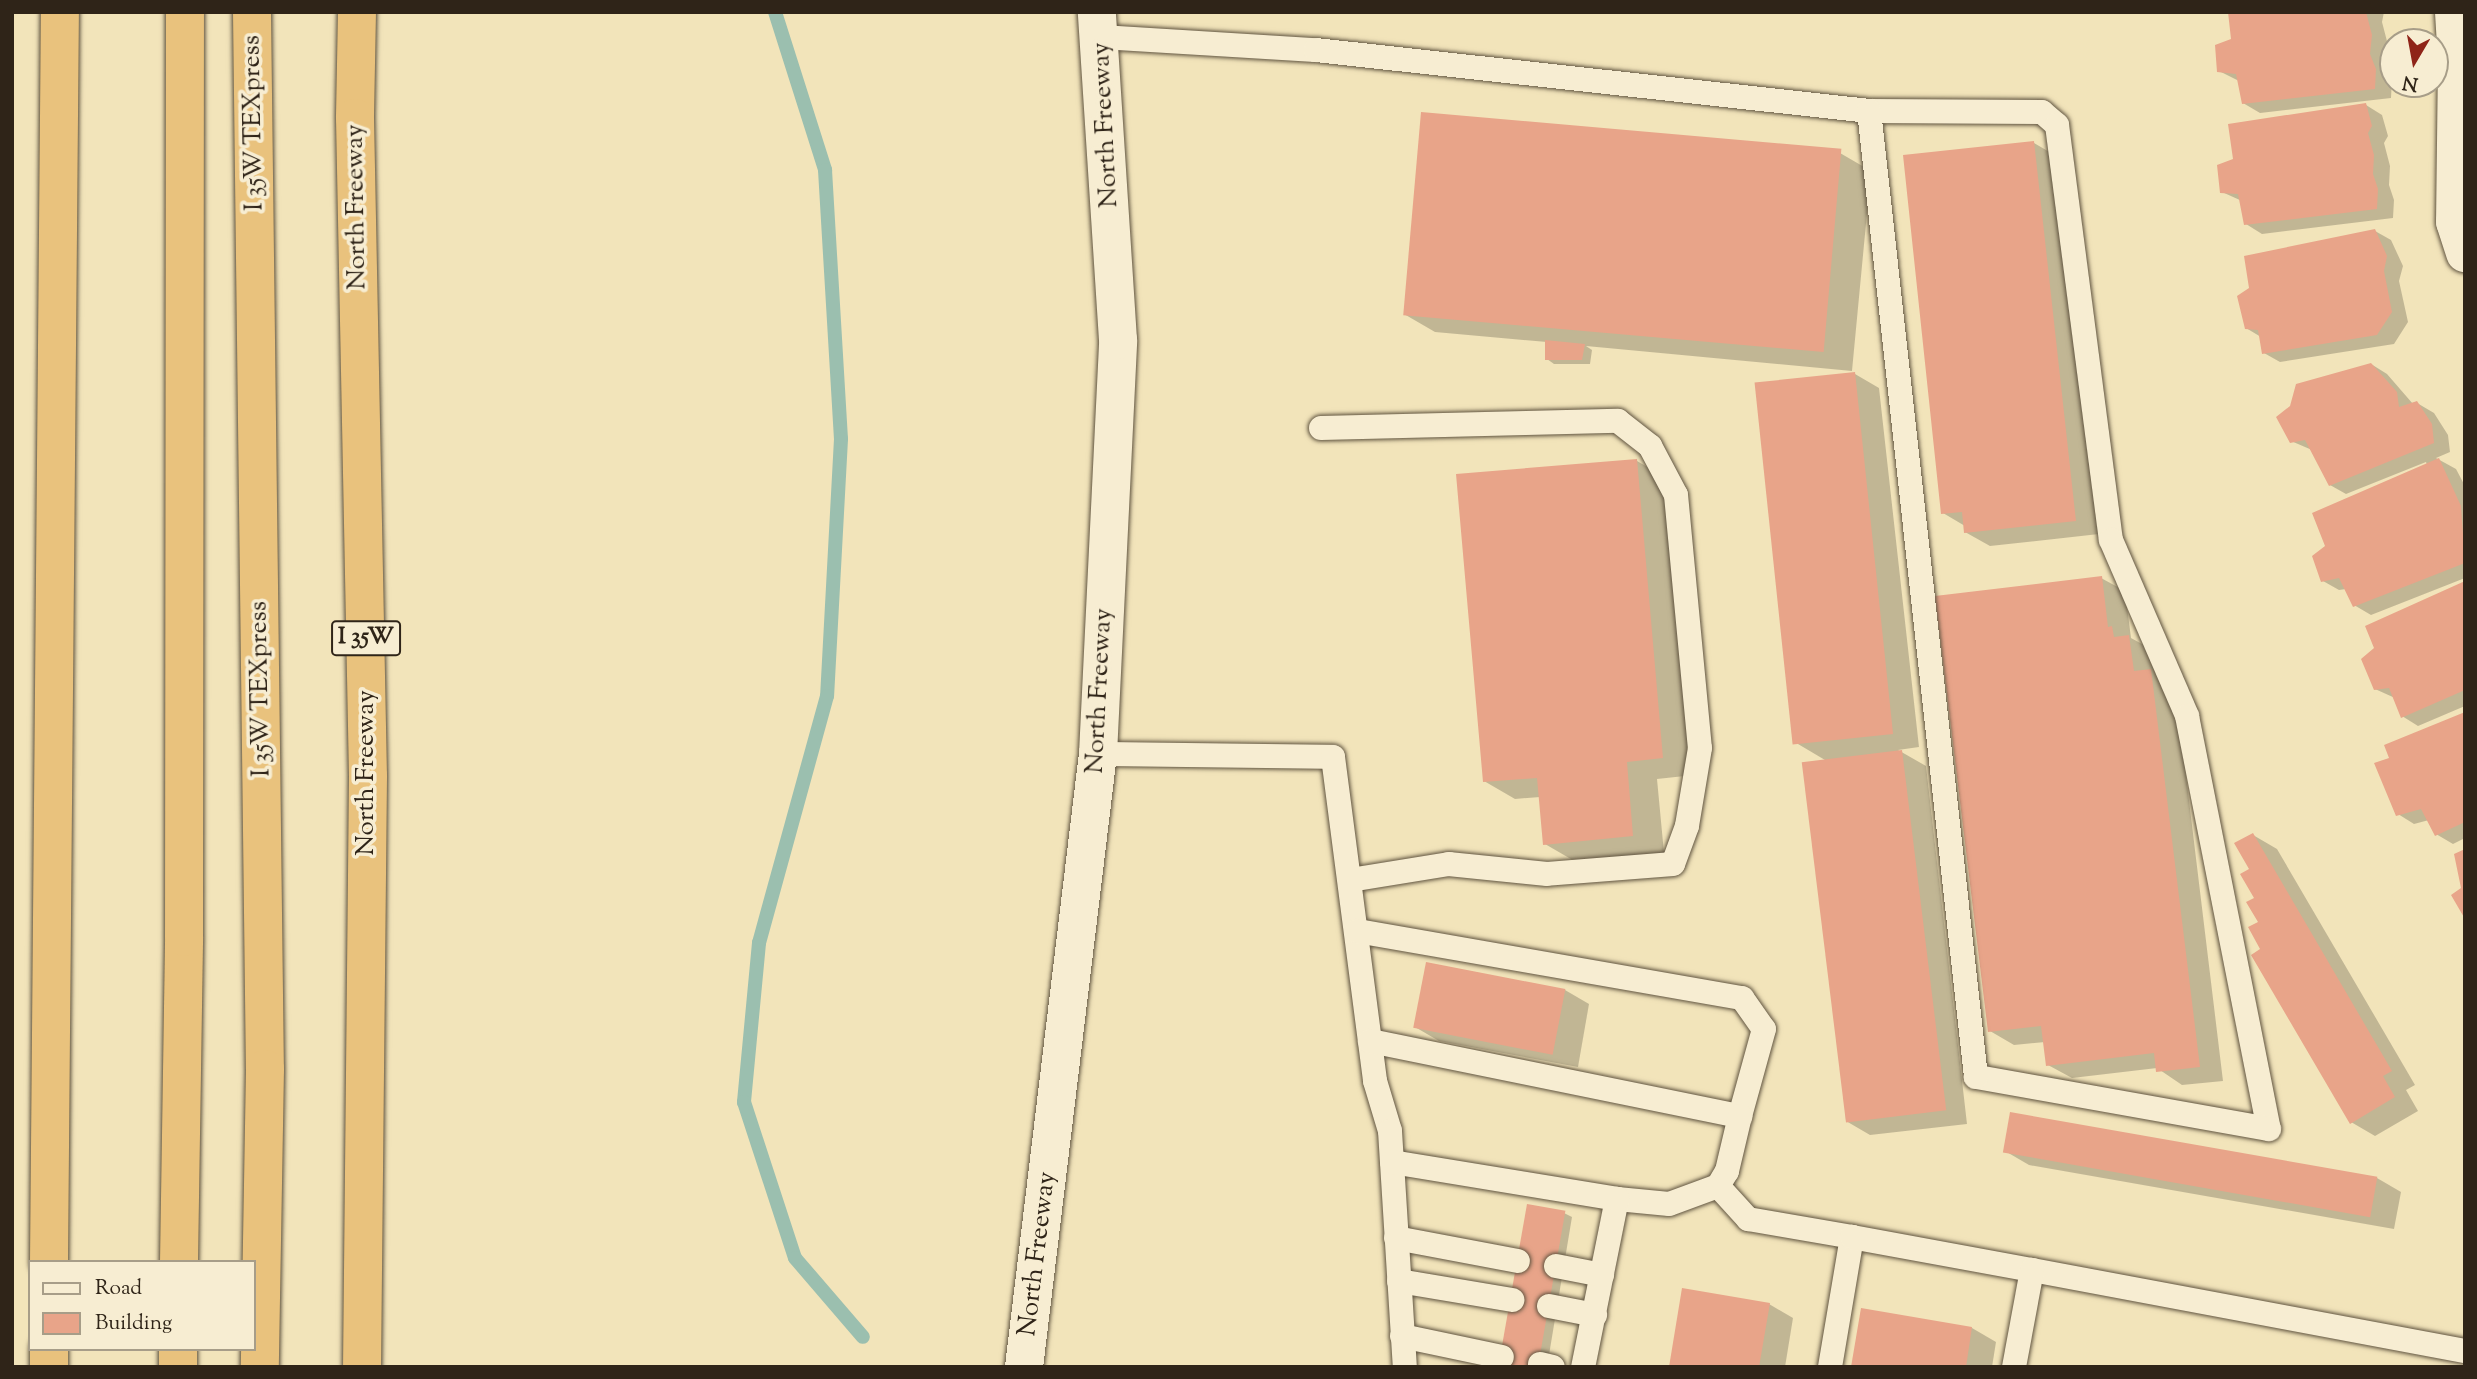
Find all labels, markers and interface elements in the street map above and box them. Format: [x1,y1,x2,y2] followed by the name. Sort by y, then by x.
[2379,28,2449,98] north arrow
[237,35,271,211] street label: I 35W TEXpress
[1086,41,1126,209] street label: North Freeway
[2401,68,2420,97] text: N
[340,124,374,290] street label: North Freeway
[244,601,278,777] street label: I 35W TEXpress
[1080,607,1120,775] street label: North Freeway
[331,618,401,658] road number: I 35W
[351,690,383,856] street label: North Freeway
[1012,1170,1064,1338] street label: North Freeway
[28,1260,256,1351] legend
[95,1274,142,1304] text: Road
[95,1309,172,1339] text: Building

